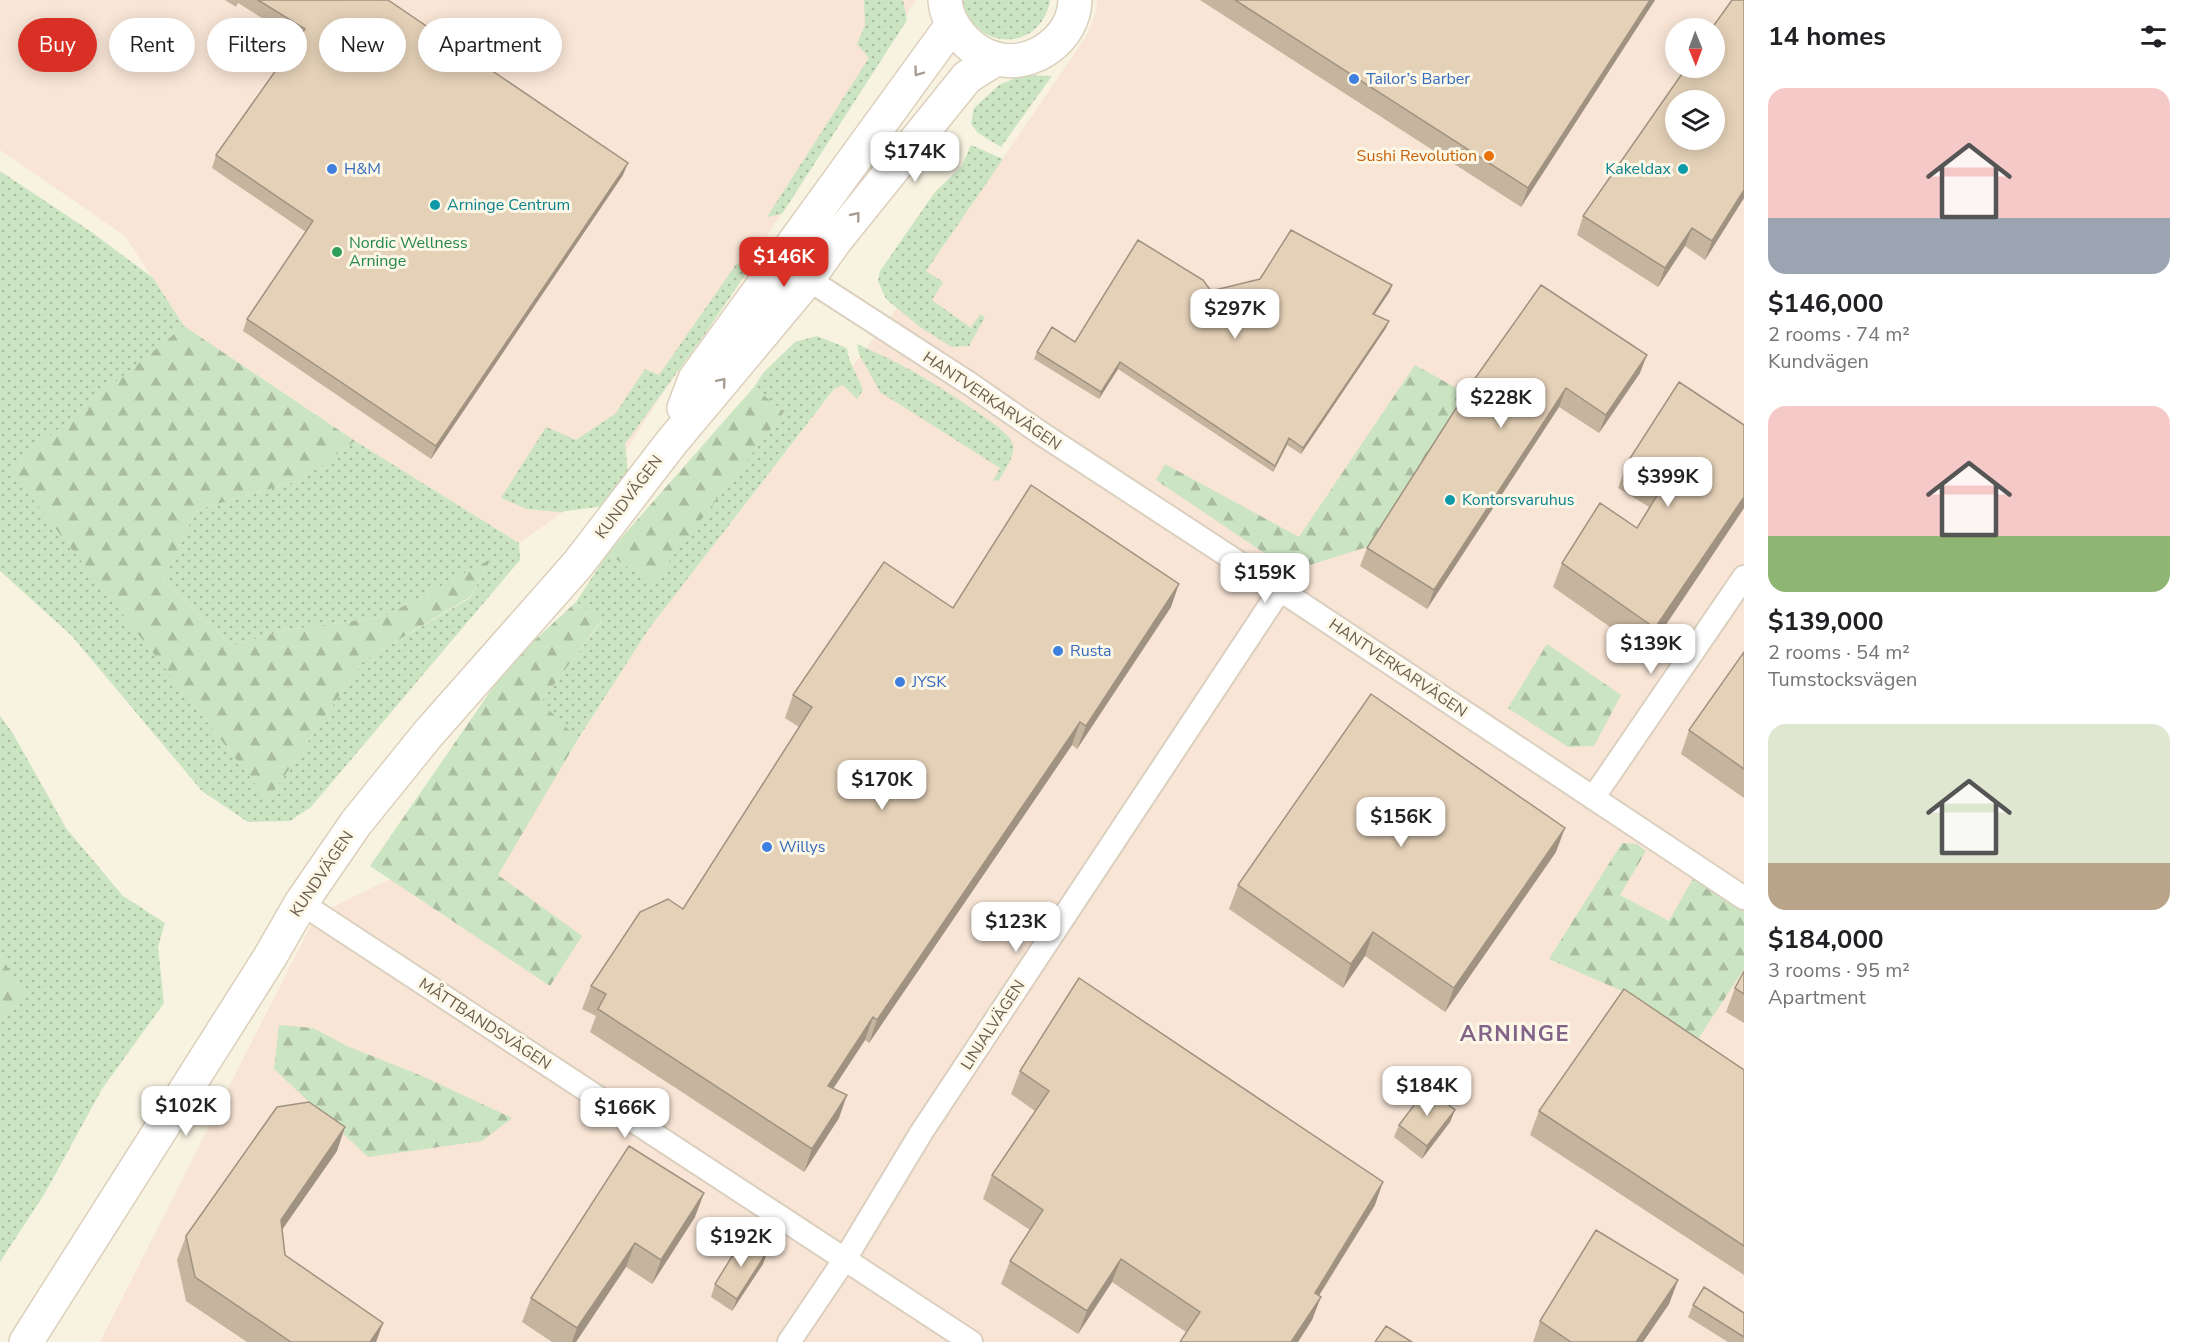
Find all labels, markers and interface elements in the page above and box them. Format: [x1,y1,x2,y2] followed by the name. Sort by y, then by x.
[18,18,97,72] chip: Buy
[109,18,195,72] chip: Rent
[207,18,307,72] chip: Filters
[319,18,406,72] chip: New
[418,18,562,72] chip: Apartment
[1665,18,1725,78] north arrow
[1665,18,1725,150] map controls
[1768,19,1886,54] text: 14 homes
[2137,20,2170,53] icon: filters
[914,66,925,77] one-way arrow
[1366,68,1470,90] place label: Tailor’s Barber
[1347,72,1361,86] marker: Tailor’s Barber
[1665,90,1725,150] button: layers
[1915,127,2023,235] icon: home
[873,132,957,183] pin: $174K
[884,138,946,165] text: $174K
[1357,145,1477,167] place label: Sushi Revolution
[1482,149,1496,163] marker: Sushi Revolution
[344,158,381,180] place label: H&M
[1605,158,1672,180] place label: Kakeldax
[325,162,339,176] marker: H&M
[1676,162,1690,176] marker: Kakeldax
[447,194,570,216] place label: Arninge Centrum
[428,198,442,212] marker: Arninge Centrum
[849,211,860,222] one-way arrow
[349,232,468,272] place label: Nordic Wellness Arninge
[742,237,826,288] pin: $146K
[753,243,815,270] text: $146K
[330,245,344,259] marker: Nordic Wellness Arninge
[1768,286,1884,321] text: $146,000
[1193,289,1277,340] pin: $297K
[1204,295,1266,322] text: $297K
[1768,321,1910,348] text: 2 rooms · 74 m²
[918,346,1066,456] street label: HANTVERKARVÄGEN
[1768,348,1869,375] text: Kundvägen
[714,378,725,389] one-way arrow
[1459,378,1543,429] pin: $228K
[1470,384,1532,411] text: $228K
[1915,445,2023,553] icon: home
[590,451,668,543] street label: KUNDVÄGEN
[1626,457,1710,508] pin: $399K
[1637,463,1699,490] text: $399K
[1462,489,1574,511] place label: Kontorsvaruhus
[1443,493,1457,507] marker: Kontorsvaruhus
[1223,553,1307,604] pin: $159K
[1234,559,1296,586] text: $159K
[1768,604,1884,639] text: $139,000
[1324,613,1472,723] street label: HANTVERKARVÄGEN
[1609,624,1693,675] pin: $139K
[1620,630,1682,657] text: $139K
[1768,639,1910,666] text: 2 rooms · 54 m²
[1070,640,1111,662] place label: Rusta
[1051,644,1065,658] marker: Rusta
[1768,666,1917,693] text: Tumstocksvägen
[911,671,947,693] place label: JYSK
[893,675,907,689] marker: JYSK
[840,760,924,811] pin: $170K
[1915,763,2023,871] icon: home
[851,766,913,793] text: $170K
[1359,797,1443,848] pin: $156K
[1370,803,1432,830] text: $156K
[285,827,359,921] street label: KUNDVÄGEN
[779,836,825,858] place label: Willys
[760,840,774,854] marker: Willys
[974,902,1058,953] pin: $123K
[985,908,1047,935] text: $123K
[1768,922,1884,957] text: $184,000
[1768,957,1910,984] text: 3 rooms · 95 m²
[415,973,555,1075] street label: MÅTTBANDSVÄGEN
[956,976,1030,1074] street label: LINJALVÄGEN
[1768,984,1866,1011] text: Apartment
[1460,1019,1570,1049] district label: ARNINGE
[1385,1066,1469,1117] pin: $184K
[1396,1072,1458,1099] text: $184K
[144,1086,228,1137] pin: $102K
[583,1088,667,1139] pin: $166K
[155,1092,217,1119] text: $102K
[594,1094,656,1121] text: $166K
[699,1217,783,1268] pin: $192K
[710,1223,772,1250] text: $192K

